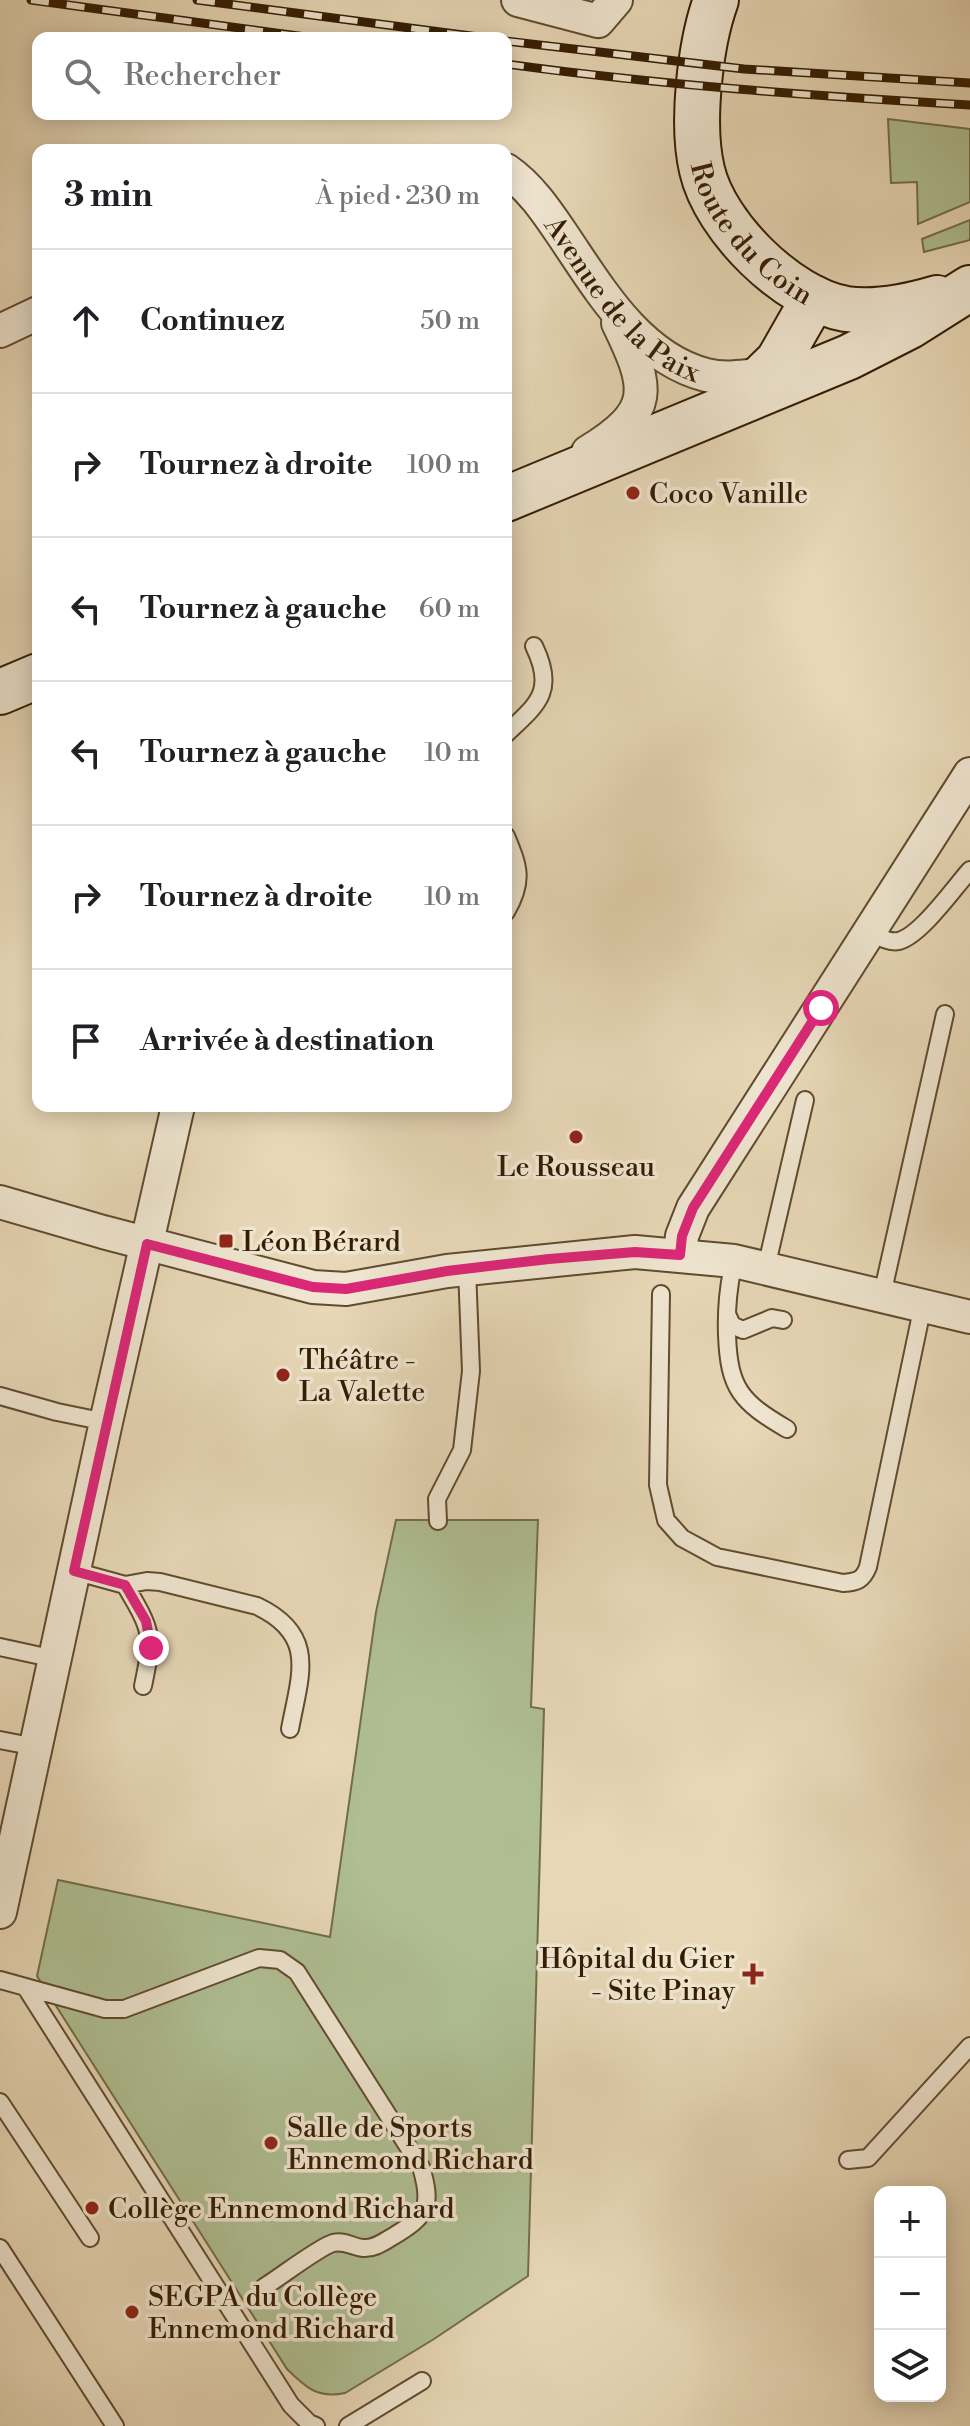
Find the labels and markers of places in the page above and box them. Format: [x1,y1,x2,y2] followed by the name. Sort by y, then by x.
[649,477,808,512] place label: Coco Vanille
[624,484,642,502] marker: Coco Vanille
[567,1128,585,1146] marker: Le Rousseau
[497,1150,655,1185] place label: Le Rousseau
[242,1225,401,1260] place label: Léon Bérard
[217,1232,235,1250] marker: Léon Bérard
[299,1343,425,1410] place label: Théâtre - La Valette
[274,1366,292,1384] marker: Théâtre - La Valette
[539,1942,735,2009] place label: Hôpital du Gier - Site Pinay
[742,1963,764,1985] marker: Hôpital du Gier - Site Pinay
[287,2111,534,2178] place label: Salle de Sports Ennemond Richard
[262,2134,280,2152] marker: Salle de Sports Ennemond Richard
[108,2192,454,2227] place label: Collège Ennemond Richard
[83,2199,101,2217] marker: Collège Ennemond Richard
[148,2280,395,2347] place label: SEGPA du Collège Ennemond Richard
[123,2303,141,2321] marker: SEGPA du Collège Ennemond Richard

